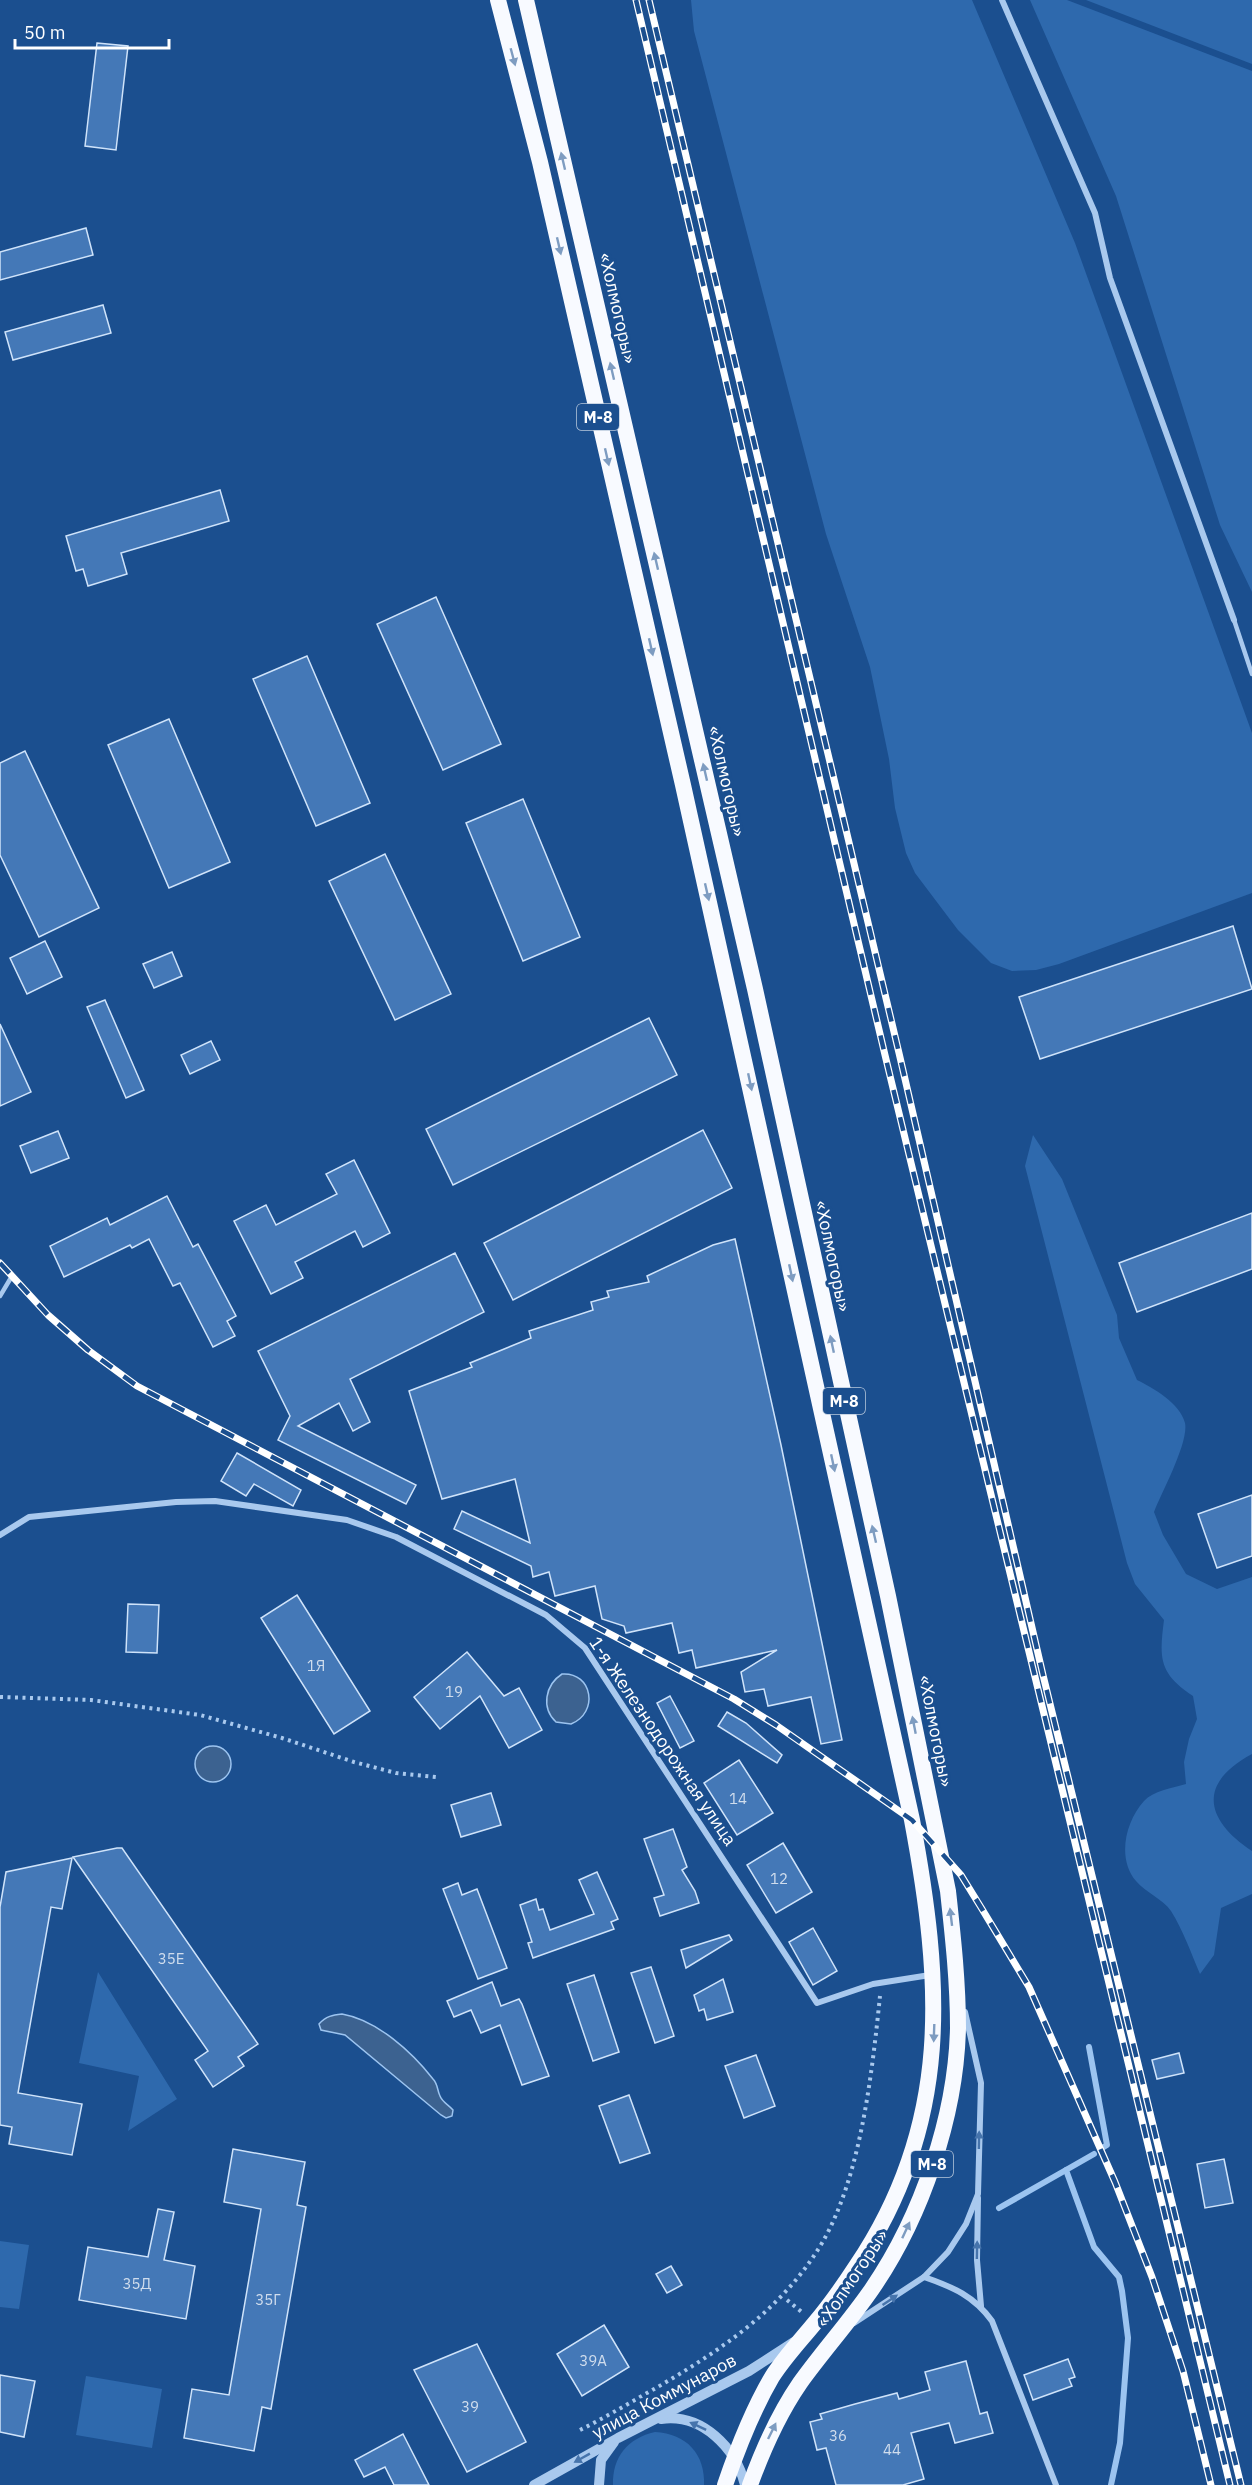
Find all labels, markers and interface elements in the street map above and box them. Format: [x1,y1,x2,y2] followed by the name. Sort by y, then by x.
[15,12,170,50] scale bar
[24,21,66,44] text: 50 m
[508,48,518,66] one-way arrow
[558,152,568,170] one-way arrow
[555,237,564,256] one-way arrow
[594,250,642,366] street label: «Холмогоры»
[607,362,617,380] one-way arrow
[577,404,619,430] road number: М-8
[603,447,612,466] one-way arrow
[651,552,661,570] one-way arrow
[647,637,657,656] one-way arrow
[703,723,751,839] street label: «Холмогоры»
[700,762,710,781] one-way arrow
[703,883,713,901] one-way arrow
[746,1073,755,1092] one-way arrow
[810,1198,856,1314] street label: «Холмогоры»
[787,1264,797,1282] one-way arrow
[827,1334,836,1353] one-way arrow
[823,1388,865,1414] road number: М-8
[829,1454,839,1473] one-way arrow
[869,1525,879,1544] one-way arrow
[584,1632,742,1850] street label: 1-я Железнодорожная улица
[307,1656,325,1675] house number: 1Я
[914,1673,958,1789] street label: «Холмогоры»
[445,1682,463,1701] house number: 19
[909,1716,919,1734] one-way arrow
[729,1789,747,1808] house number: 14
[770,1869,788,1888] house number: 12
[946,1907,956,1926] one-way arrow
[158,1949,184,1968] house number: 35Е
[929,2023,938,2042] one-way arrow
[975,2131,984,2150] one-way arrow
[911,2151,953,2177] road number: М-8
[902,2221,911,2238] one-way arrow
[811,2225,893,2331] street label: «Холмогоры»
[972,2241,982,2260] one-way arrow
[123,2274,152,2293] house number: 35Д
[255,2290,281,2309] house number: 35Г
[881,2294,898,2305] one-way arrow
[588,2348,740,2444] street label: улица Коммунаров
[579,2351,607,2370] house number: 39А
[461,2397,479,2416] house number: 39
[689,2421,707,2431] one-way arrow
[768,2422,777,2439] one-way arrow
[829,2426,847,2445] house number: 36
[883,2440,901,2459] house number: 44
[573,2453,590,2463] one-way arrow

